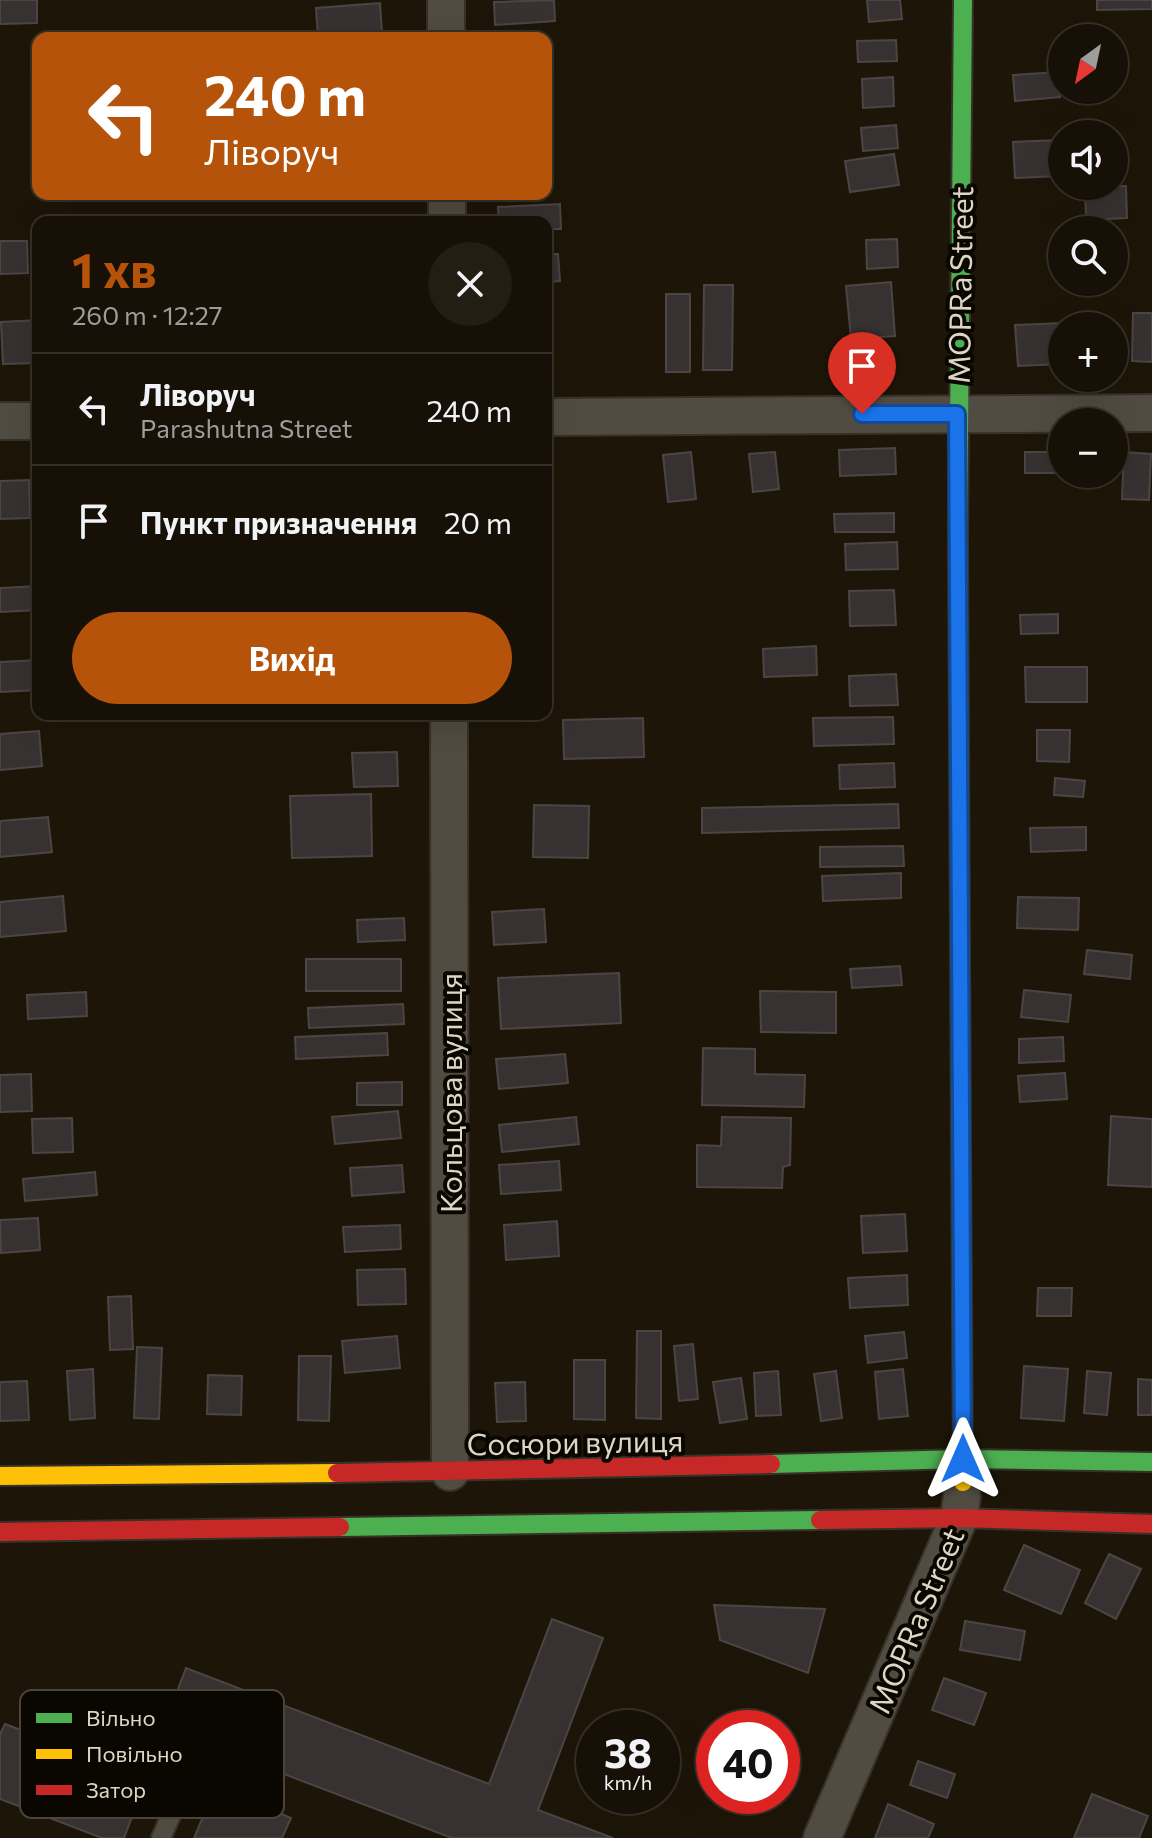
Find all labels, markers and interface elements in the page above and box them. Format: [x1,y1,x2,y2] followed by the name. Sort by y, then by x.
[1048,24,1128,104] north arrow
[1048,24,1128,488] map controls
[204,59,366,128] text: 240 m
[72,64,176,168] icon: left
[1048,120,1128,200] button: sound
[204,128,339,172] text: Ліворуч
[939,186,979,384] street label: MOPRa Street
[1048,216,1128,296] button: search
[72,239,156,298] text: 1 хв
[428,242,512,326] button: close
[72,299,223,330] text: 260 m · 12:27
[1048,312,1128,392] button: +
[828,332,896,414] pin
[840,344,884,388] icon: arrive
[140,375,256,412] text: Ліворуч
[72,387,116,431] icon: left
[426,391,512,428] text: 240 m
[1048,408,1128,488] button: −
[140,412,353,443] text: Parashutna Street
[72,499,116,543] icon: arrive
[140,503,417,540] text: Пункт призначення
[444,503,512,540] text: 20 m
[72,612,512,704] button: Вихід
[431,973,468,1213] street label: Кольцова вулиця
[921,1417,1005,1501] position arrow
[466,1421,684,1461] street label: Сосюри вулиця
[859,1522,971,1718] street label: MOPRa Street
[20,1690,284,1818] legend
[86,1704,156,1731] text: Вільно
[696,1710,800,1814] speed limit sign: 40
[604,1727,652,1776] text: 38
[86,1740,183,1767] text: Повільно
[604,1770,652,1794] text: km/h
[86,1776,146,1803] text: Затор

